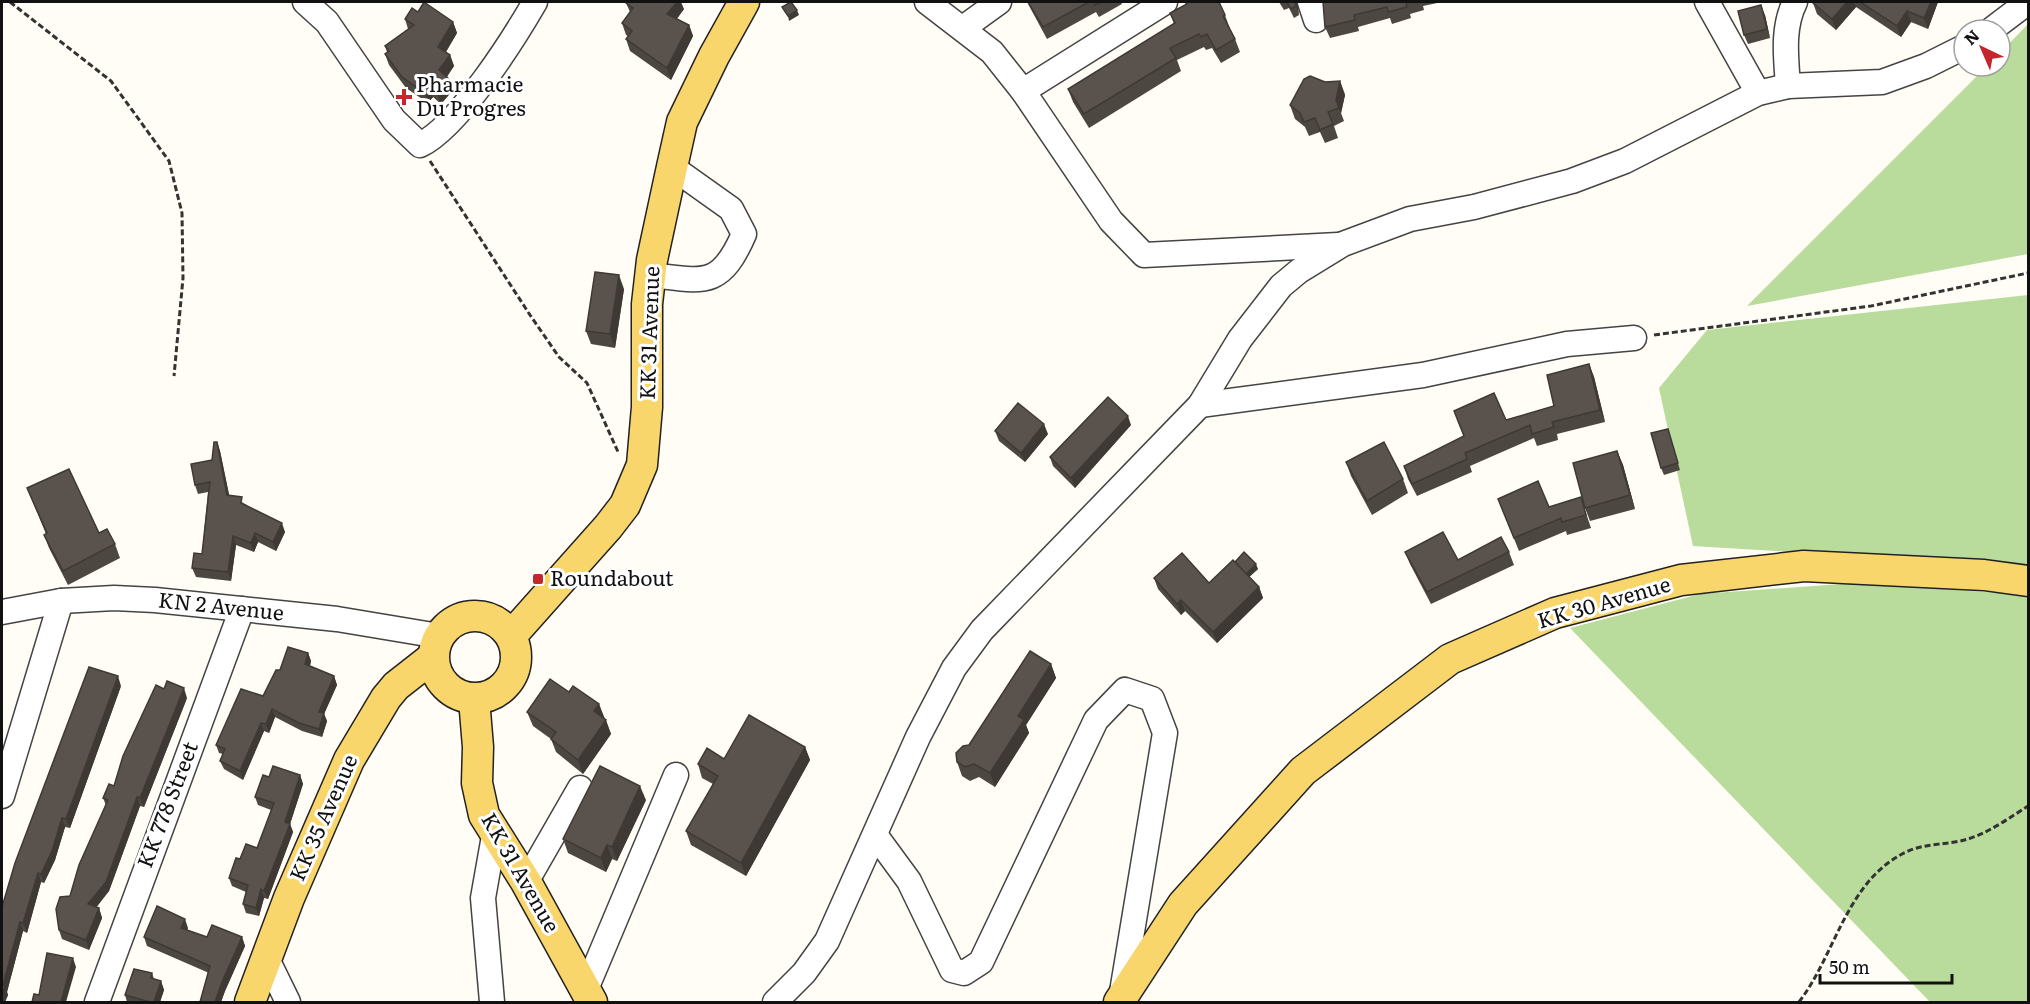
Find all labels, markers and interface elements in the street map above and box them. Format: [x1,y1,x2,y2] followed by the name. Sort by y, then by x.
[1952,18,2012,78] north arrow
[1958,23,1984,50] text: N
[416,67,526,122] place label: Pharmacie Du Progres
[397,90,411,104] marker: Pharmacie Du Progres
[630,265,665,400] street label: KK 31 Avenue
[550,561,674,592] place label: Roundabout
[1533,567,1674,634] street label: KK 30 Avenue
[531,572,545,586] marker: Roundabout
[157,583,286,627] street label: KN 2 Avenue
[127,736,204,872] street label: KK 778 Street
[280,749,364,885] street label: KK 35 Avenue
[475,806,569,937] street label: KK 31 Avenue
[1820,947,1952,985] scale bar
[1829,953,1870,980] text: 50 m

